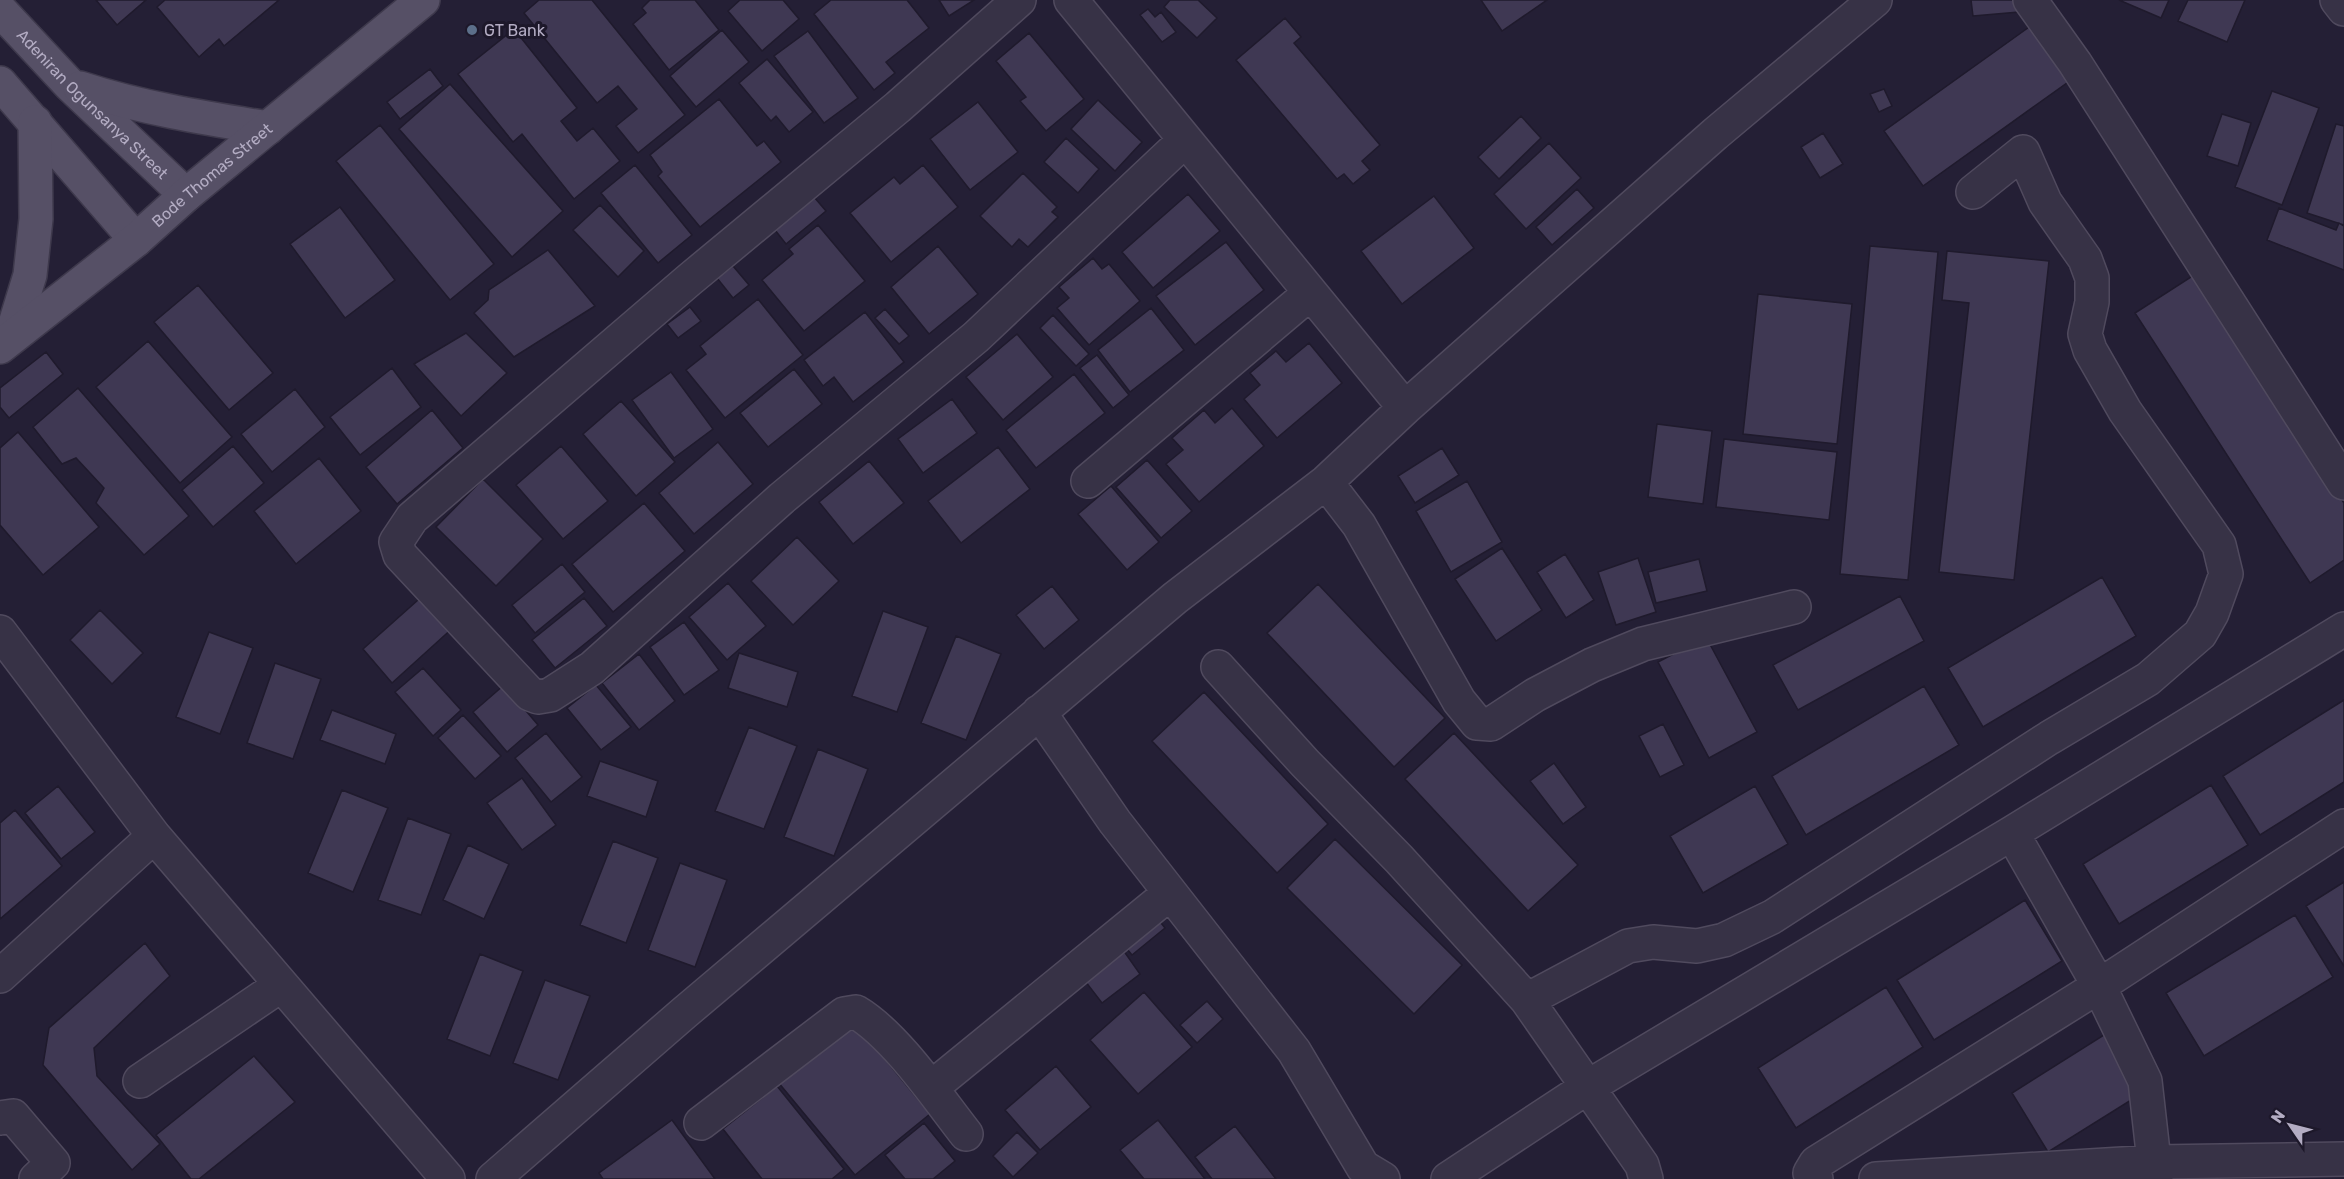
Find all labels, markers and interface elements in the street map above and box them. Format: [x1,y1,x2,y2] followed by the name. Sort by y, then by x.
[484,21,546,40] place label: GT Bank
[465,23,479,37] marker: GT Bank
[13,25,172,183] street label: Adeniran Ogunsanya Street
[148,119,276,231] street label: Bode Thomas Street
[2260,1095,2320,1155] north arrow
[2267,1107,2289,1127] text: N

